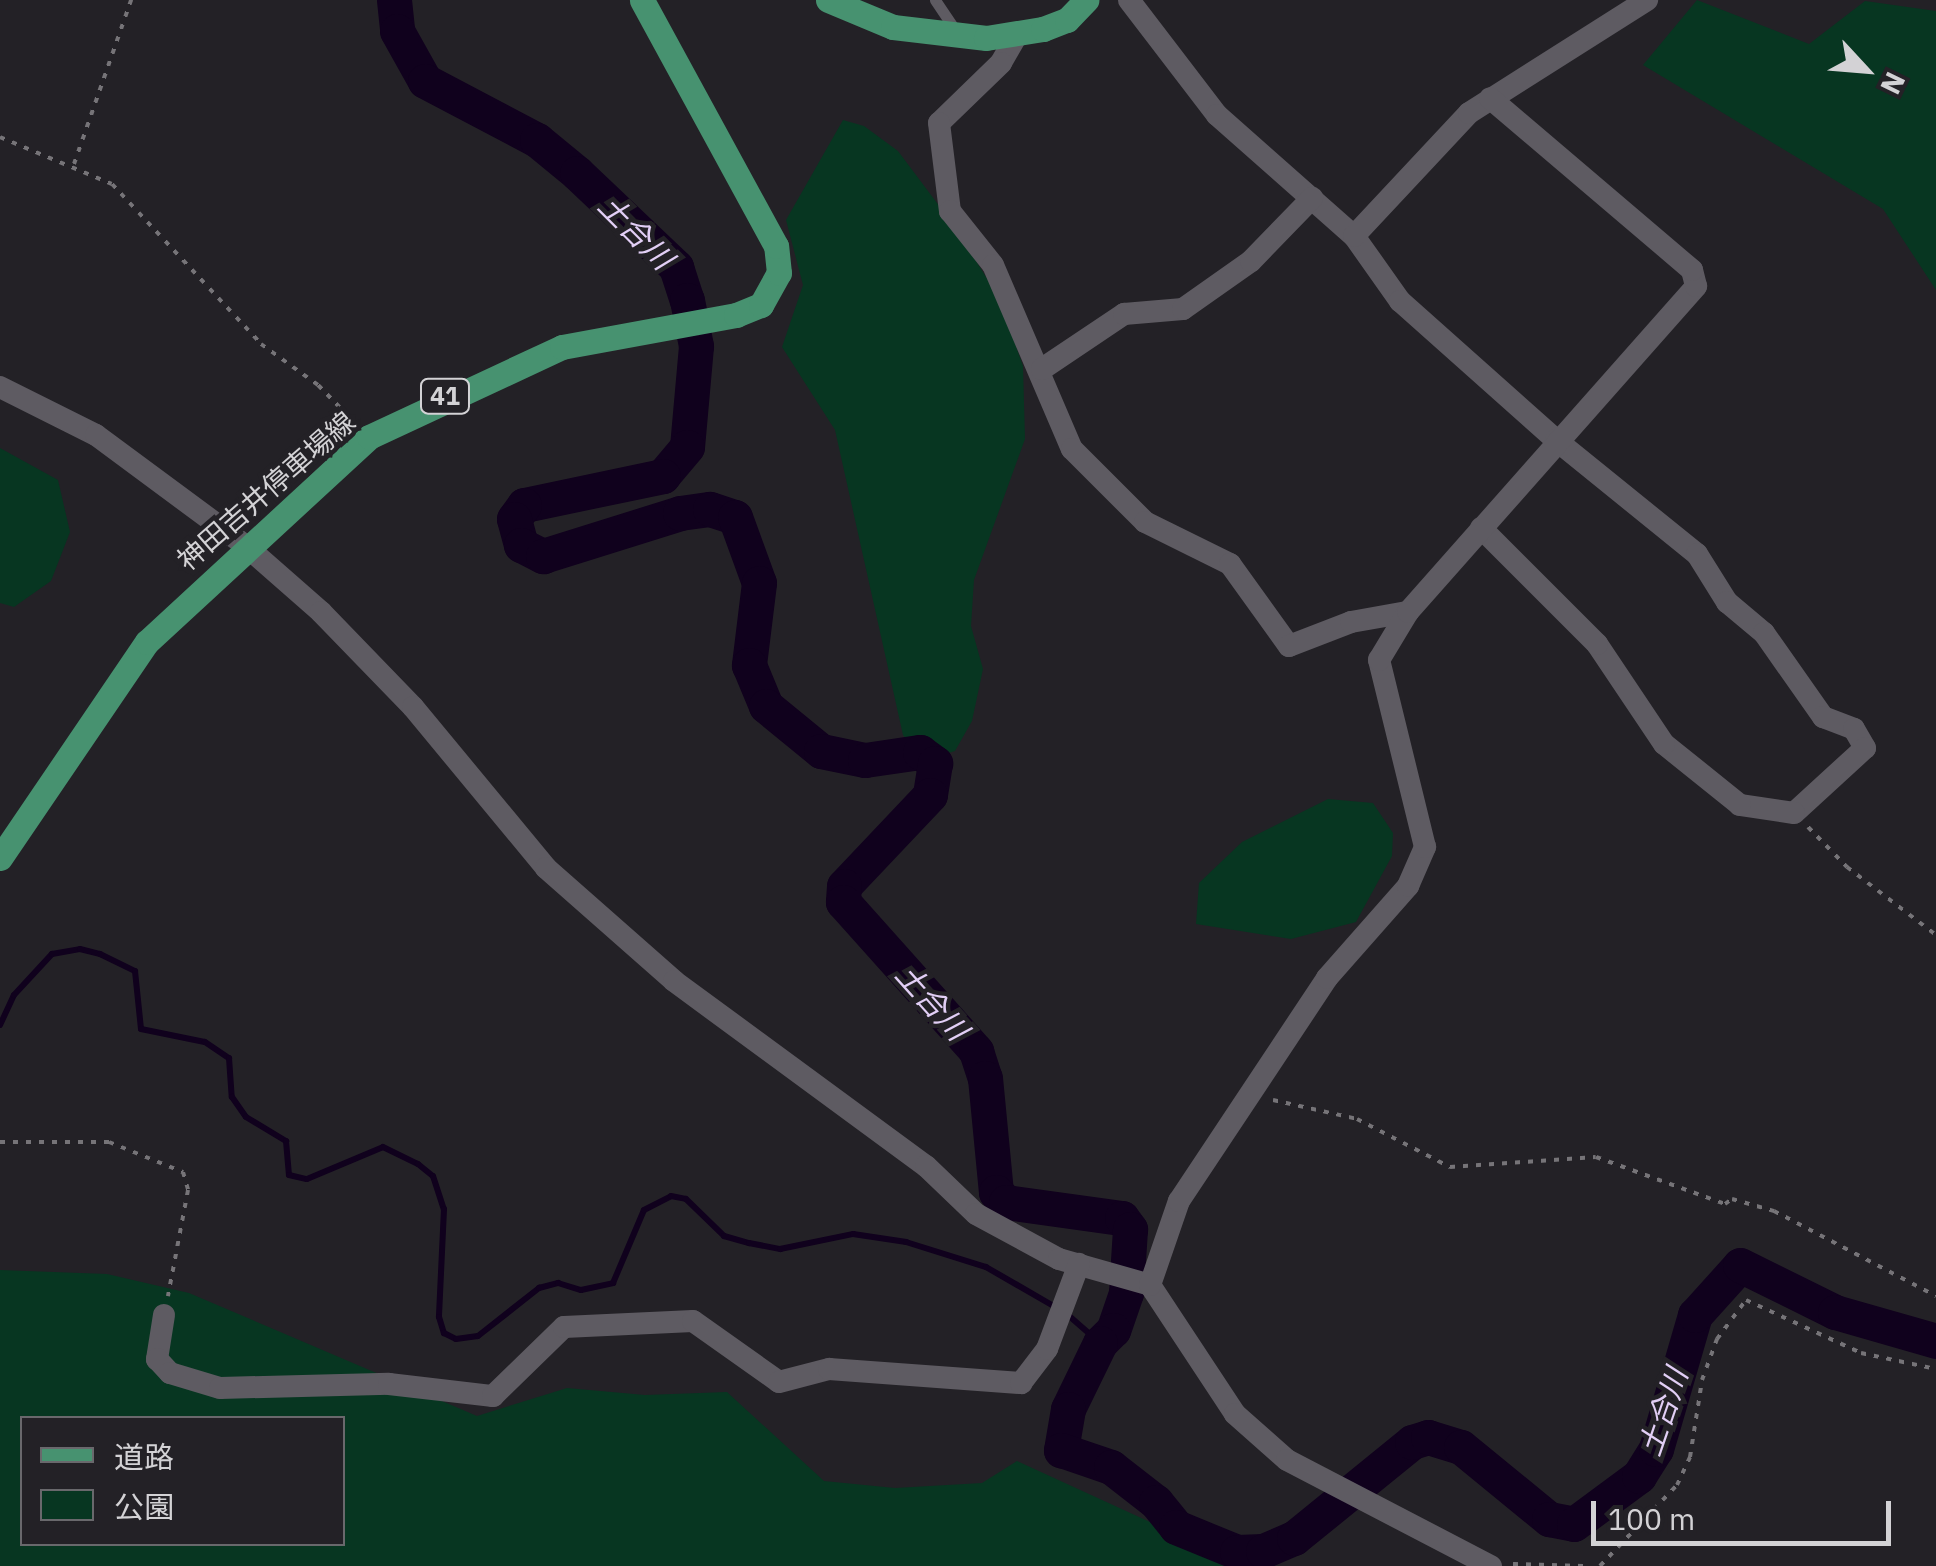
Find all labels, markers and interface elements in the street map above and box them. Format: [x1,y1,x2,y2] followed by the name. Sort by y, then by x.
[1816,20,1916,120] north arrow
[1872,66,1914,101] text: N
[591,187,681,277] water label: 土合川
[420,376,470,416] road number: 41
[170,405,362,577] street label: 神田吉井停車場線
[889,957,975,1047] water label: 土合川
[1631,1364,1695,1460] water label: 土合川
[20,1416,345,1546] legend
[114,1437,174,1476] text: 道路
[1596,1481,1896,1543] scale bar
[114,1487,174,1526] text: 公園
[1608,1499,1695,1538] text: 100 m

